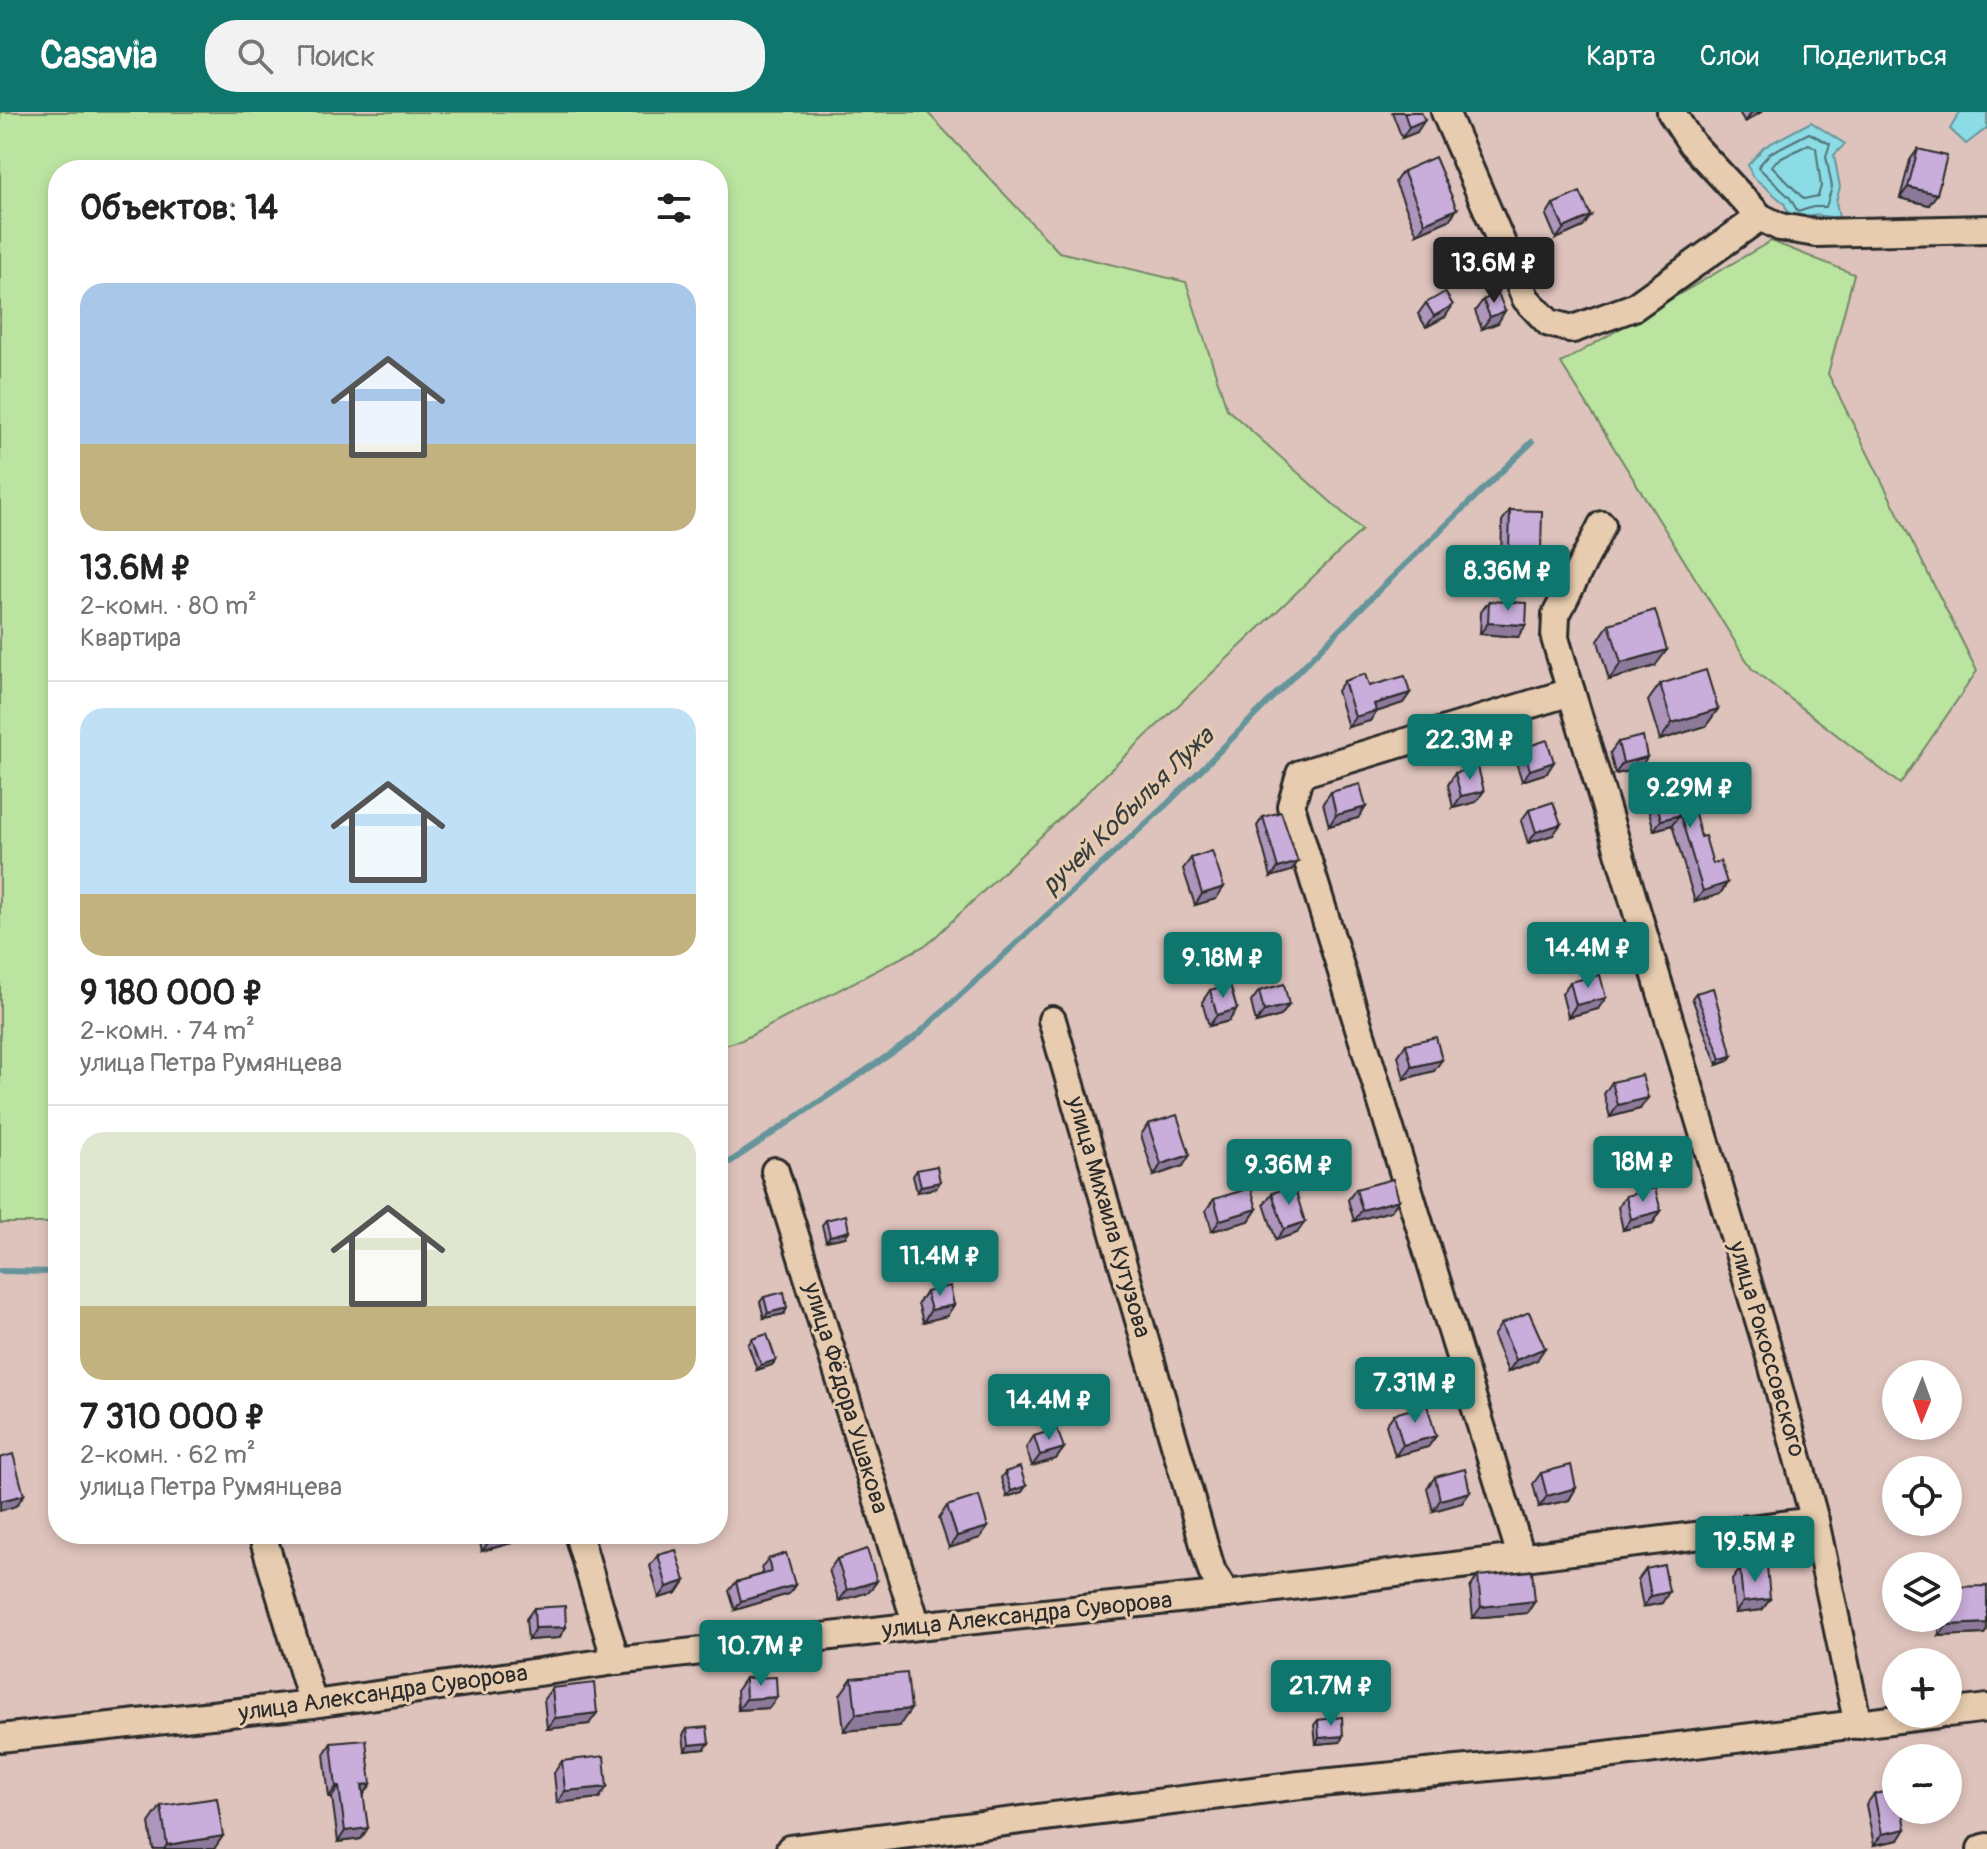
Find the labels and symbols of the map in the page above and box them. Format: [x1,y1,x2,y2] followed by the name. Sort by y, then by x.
[1420,237,1568,305] pin: 13.6M ₽
[1434,545,1582,613] pin: 8.36M ₽
[1396,714,1544,782] pin: 22.3M ₽
[1035,719,1222,901] water label: ручей Кобылья Лужа
[1616,762,1764,830] pin: 9.29M ₽
[1514,922,1662,990] pin: 14.4M ₽
[1149,932,1297,1000] pin: 9.18M ₽
[1060,1092,1157,1341] street label: улица Михаила Кутузова
[1587,1136,1699,1204] pin: 18M ₽
[1215,1139,1363,1207] pin: 9.36M ₽
[866,1230,1014,1298] pin: 11.4M ₽
[1722,1237,1812,1460] street label: улица Рокоссовского
[797,1278,895,1517] street label: улица Фёдора Ушакова
[1341,1357,1489,1425] pin: 7.31M ₽
[1882,1360,1962,1440] north arrow
[975,1374,1123,1442] pin: 14.4M ₽
[1681,1516,1829,1584] pin: 19.5M ₽
[879,1585,1174,1645] street label: улица Александра Суворова
[687,1620,835,1688] pin: 10.7M ₽
[236,1658,529,1728] street label: улица Александра Суворова
[1257,1660,1405,1728] pin: 21.7M ₽

